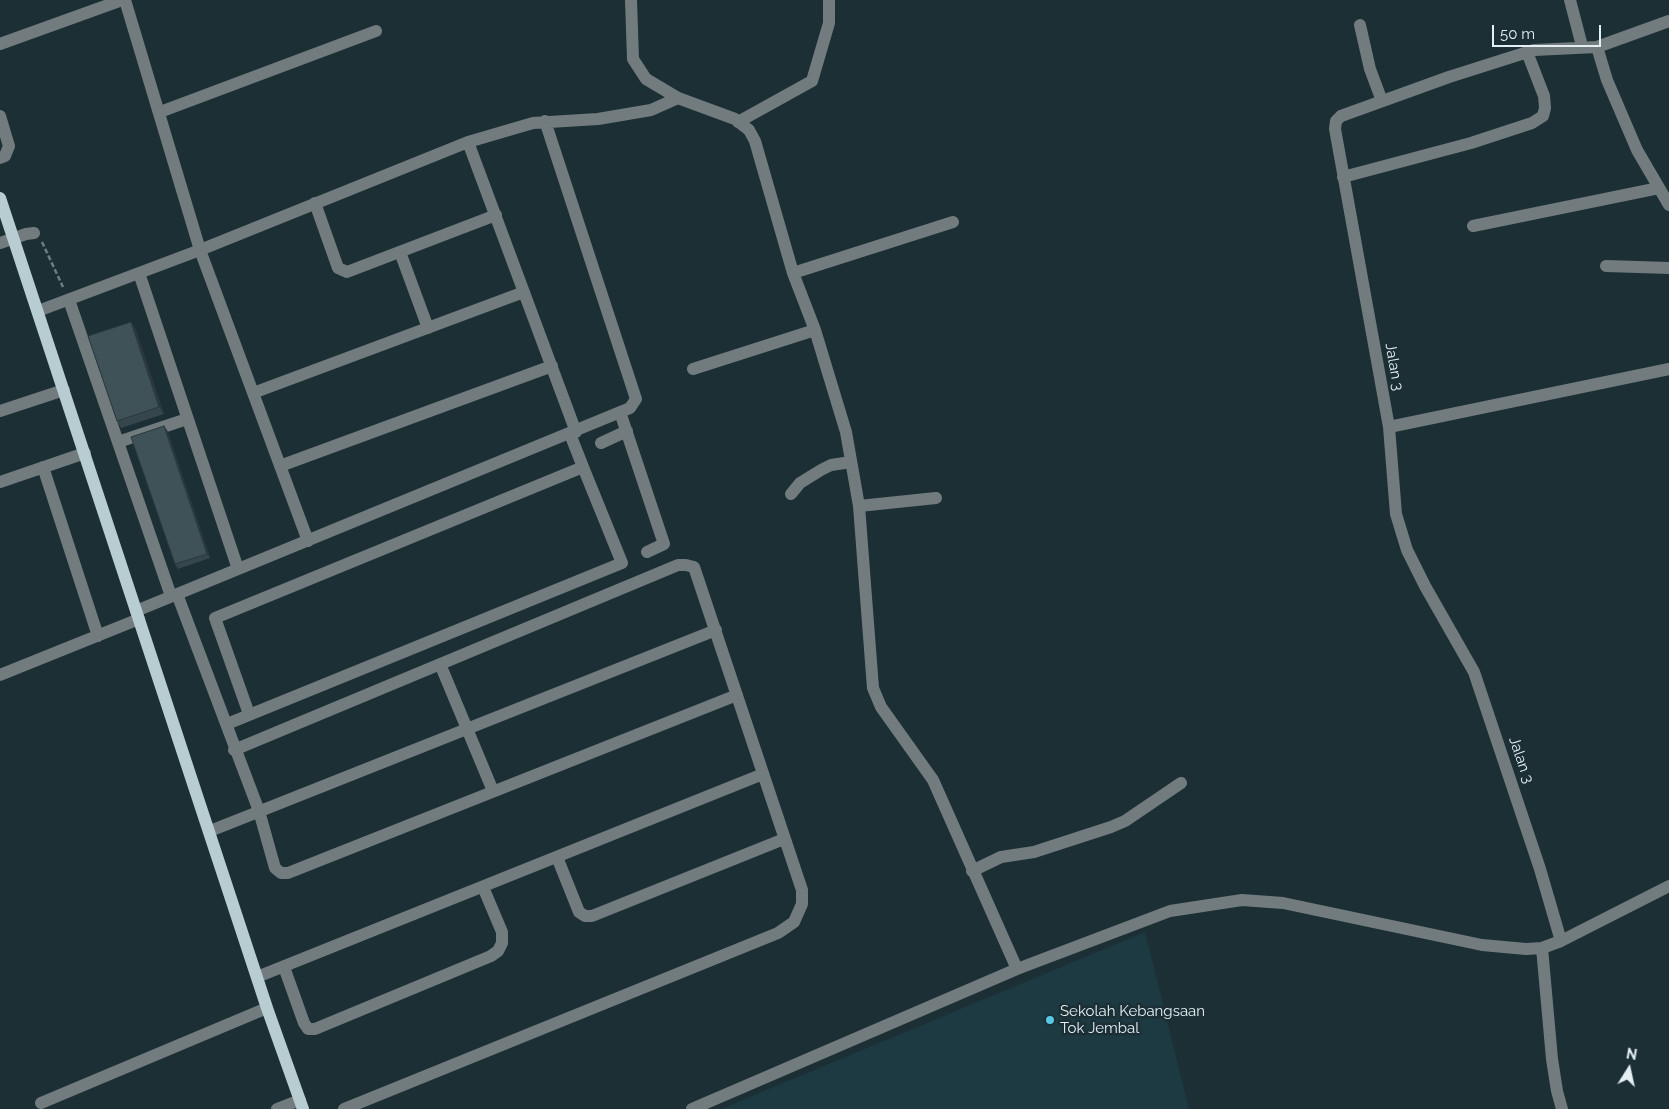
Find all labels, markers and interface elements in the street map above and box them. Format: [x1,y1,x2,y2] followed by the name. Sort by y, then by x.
[1494,15,1603,47] scale bar
[1500,25,1535,43] text: 50 m
[1381,342,1407,392] street label: Jalan 3
[1505,734,1537,786] street label: Jalan 3
[1060,1002,1205,1037] place label: Sekolah Kebangsaan Tok Jembal
[1044,1014,1056,1026] marker: Sekolah Kebangsaan Tok Jembal
[1604,1044,1654,1094] north arrow
[1625,1045,1638,1063] text: N

